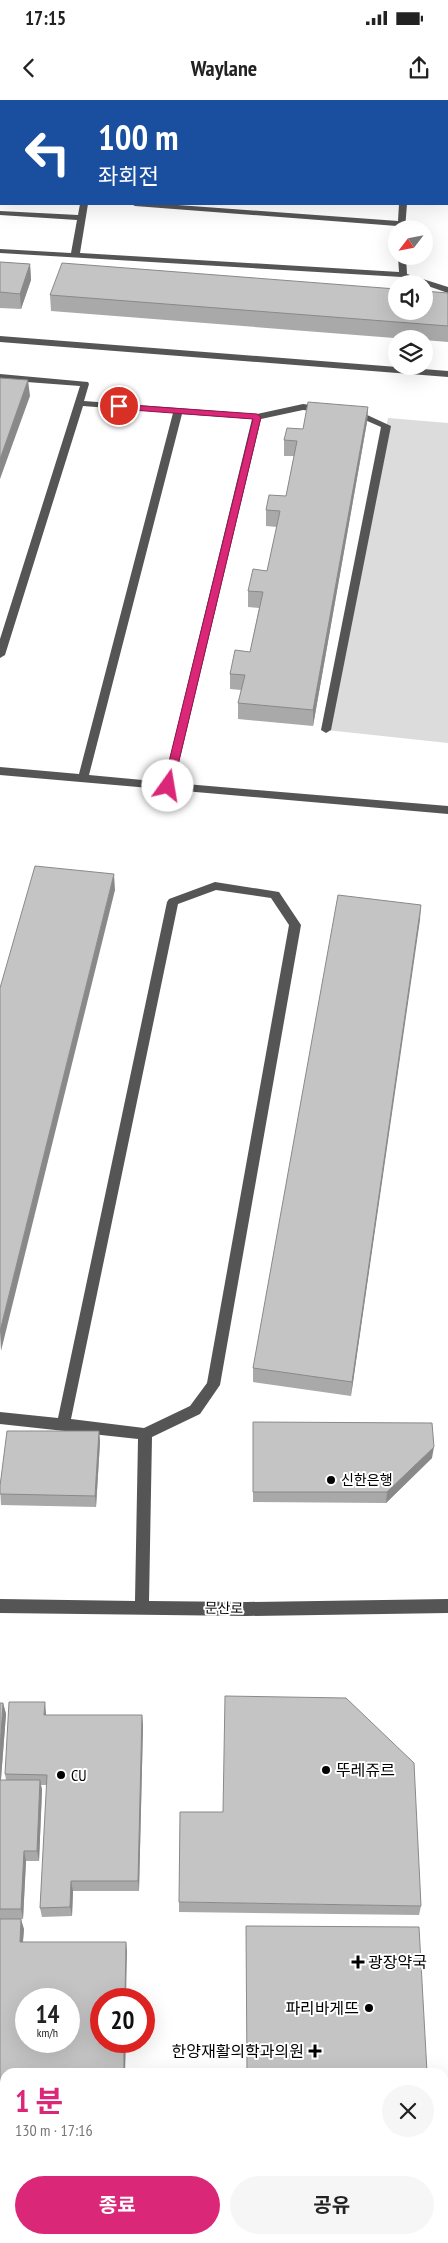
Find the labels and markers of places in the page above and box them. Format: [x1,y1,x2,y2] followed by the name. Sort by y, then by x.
[98,385,140,427] pin
[341,1471,393,1489] place label: 신한은행
[325,1474,337,1486] marker: 신한은행
[336,1760,395,1780] place label: 뚜레쥬르
[320,1764,332,1776] marker: 뚜레쥬르
[71,1765,87,1785] place label: CU
[55,1769,67,1781] marker: CU
[368,1952,427,1972] place label: 광장약국
[352,1956,364,1968] marker: 광장약국
[285,1998,359,2018] place label: 파리바게뜨
[363,2002,375,2014] marker: 파리바게뜨
[172,2041,304,2061] place label: 한양재활의학과의원
[308,2044,322,2058] marker: 한양재활의학과의원

